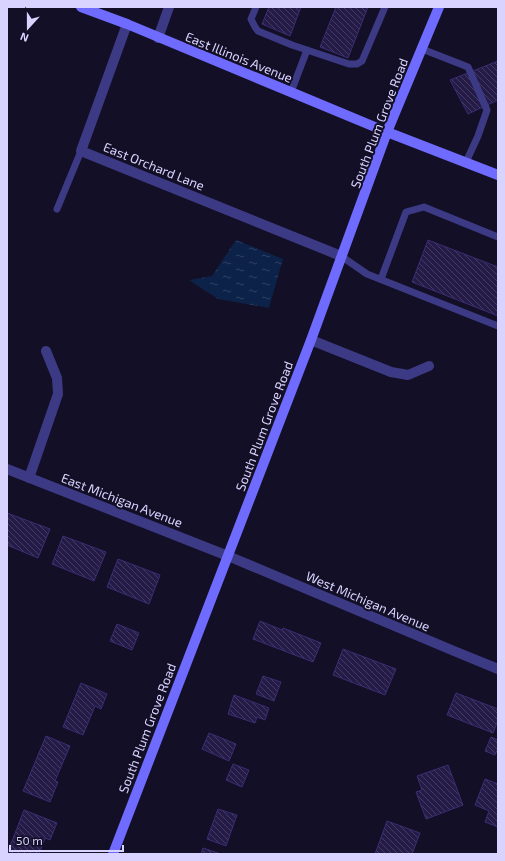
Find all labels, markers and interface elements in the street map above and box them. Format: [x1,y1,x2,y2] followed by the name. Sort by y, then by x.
[8,8,48,48] north arrow
[183,28,295,86] street label: East Illinois Avenue
[18,30,30,45] text: N
[347,56,411,190] street label: South Plum Grove Road
[101,138,207,194] street label: East Orchard Lane
[232,359,296,493] street label: South Plum Grove Road
[59,469,185,531] street label: East Michigan Avenue
[304,568,432,634] street label: West Michigan Avenue
[115,661,179,795] street label: South Plum Grove Road
[10,827,123,853] scale bar
[16,833,43,847] text: 50 m

